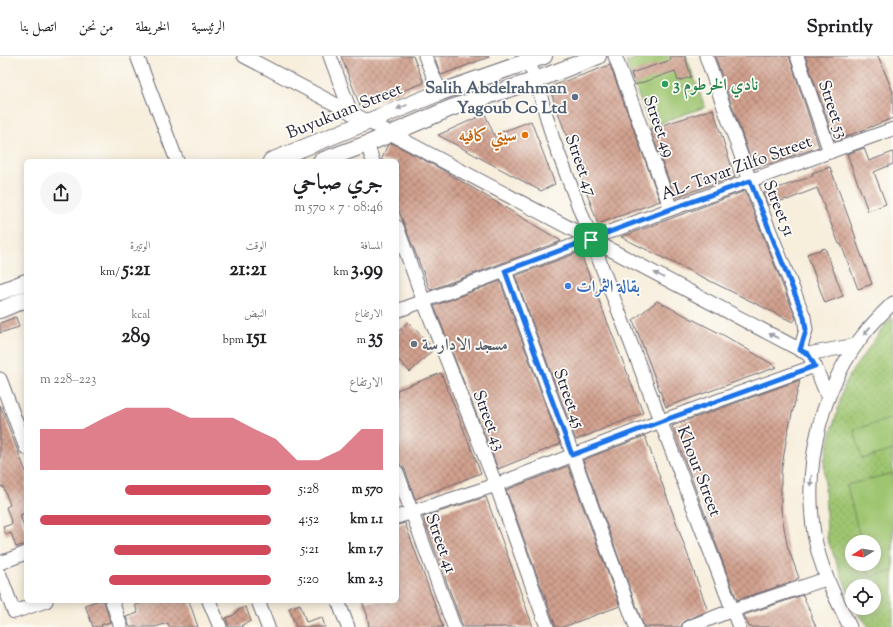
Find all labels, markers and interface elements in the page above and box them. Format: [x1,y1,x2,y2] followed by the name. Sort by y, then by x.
[806,14,873,41] text: Sprintly
[20,18,57,38] text: اتصل بنا
[79,18,113,38] text: من نحن
[135,18,170,38] text: الخريطة
[192,18,225,38] text: الرئيسية
[673,74,758,99] place label: نادي الخرطوم 3
[425,77,568,121] place label: Salih Abdelrahman Yagoub Co Ltd
[811,77,853,142] street label: Street 53
[283,78,406,146] street label: Buyukuan Street
[660,79,670,89] marker: نادي الخرطوم 3
[570,92,580,102] marker: Salih Abdelrahman Yagoub Co Ltd
[636,92,680,161] street label: Street 49
[396,105,408,111] one-way arrow
[458,125,517,152] place label: سيتي كافيه
[520,130,530,140] marker: سيتي كافيه
[658,130,816,207] street label: AL- Tayar Zilfo Street
[558,131,603,201] street label: Street 47
[292,168,383,200] text: جري صباحي
[40,172,82,214] button: share
[756,177,800,241] street label: Street 51
[294,199,383,217] text: 08:46 · 7 × 570 m
[574,223,608,257] pin
[580,229,602,251] icon: arrive
[130,238,150,254] text: الوتيرة
[246,238,267,254] text: الوقت
[361,238,383,254] text: المسافة
[122,256,150,285] text: 5:21
[229,256,267,285] text: 21:21
[351,256,383,285] text: 3.99
[100,264,122,280] text: /km
[333,264,351,280] text: km
[653,272,665,279] one-way arrow
[576,276,640,300] place label: بقالة الثمرات
[563,281,573,291] marker: بقالة الثمرات
[244,306,267,322] text: النبض
[354,306,383,322] text: الارتفاع
[131,307,150,323] text: kcal
[121,323,150,352] text: 289
[246,324,267,353] text: 151
[368,324,383,353] text: 35
[862,326,871,337] one-way arrow
[223,332,246,348] text: bpm
[357,332,368,348] text: m
[768,333,780,339] one-way arrow
[422,334,508,358] place label: مسجد الادارسة
[409,339,419,349] marker: مسجد الادارسة
[546,365,590,432] street label: Street 45
[40,371,96,389] text: 223–228 m
[349,374,383,392] text: الارتفاع
[466,387,511,455] street label: Street 43
[670,423,726,521] street label: Khour Street
[808,475,814,487] one-way arrow
[299,481,319,499] text: 5:28
[352,481,383,499] text: 570 m
[299,511,319,529] text: 4:52
[350,511,383,529] text: 1.1 km
[418,511,462,577] street label: Street 41
[845,535,881,571] north arrow
[845,535,881,615] map controls
[301,541,319,559] text: 5:21
[348,541,383,559] text: 1.7 km
[298,571,319,589] text: 5:20
[348,571,383,589] text: 2.3 km
[845,579,881,615] button: locate

